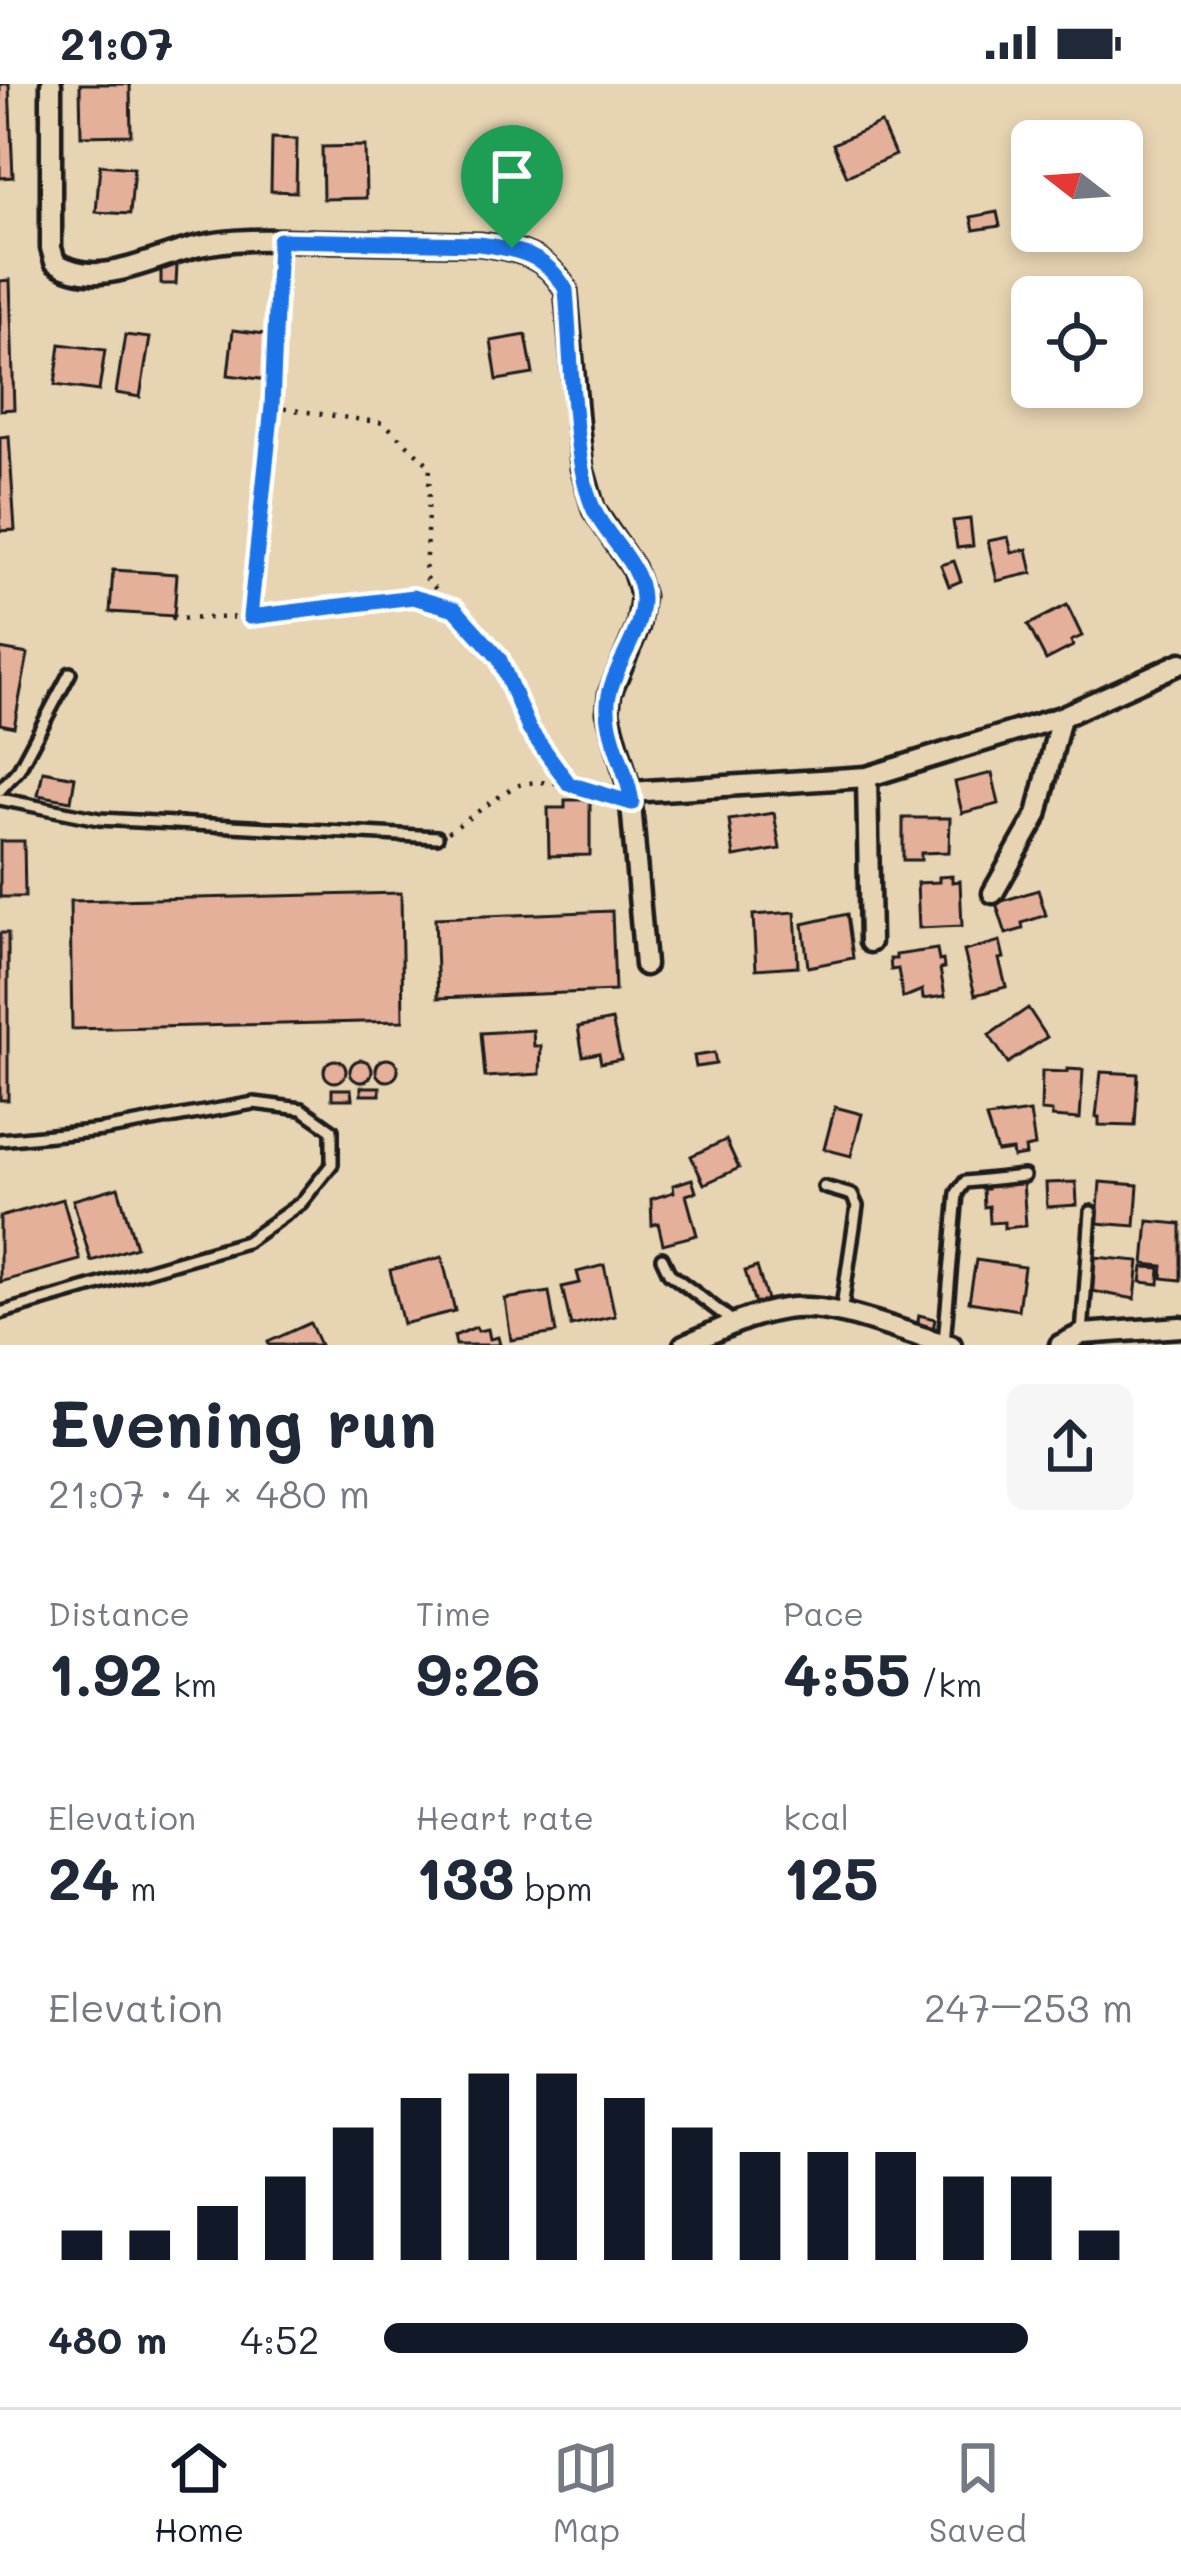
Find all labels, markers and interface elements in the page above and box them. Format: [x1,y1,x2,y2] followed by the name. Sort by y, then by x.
[60,13,173,71] text: 21:07
[1011,120,1143,252] north arrow
[1011,120,1143,408] map controls
[461,125,563,248] pin
[479,143,545,209] icon: arrive
[1011,276,1143,408] button: locate
[48,1379,437,1465] text: Evening run
[1007,1384,1133,1510] button: share
[48,1467,370,1518] text: 21:07 · 4 × 480 m
[48,1591,190,1634] text: Distance
[416,1591,491,1634] text: Time
[783,1591,864,1634] text: Pace
[48,1634,163,1712] text: 1.92
[416,1634,541,1712] text: 9:26
[783,1634,910,1712] text: 4:55
[163,1662,217,1705] text: km
[910,1662,982,1705] text: /km
[48,1795,196,1838] text: Elevation
[416,1795,594,1838] text: Heart rate
[783,1795,849,1838] text: kcal
[48,1838,120,1916] text: 24
[416,1838,514,1916] text: 133
[783,1838,879,1916] text: 125
[120,1866,156,1909] text: m
[514,1866,593,1909] text: bpm
[48,1981,223,2032] text: Elevation
[924,1981,1133,2032] text: 247–253 m
[48,2313,167,2364] text: 480 m
[240,2313,319,2364] text: 4:52
[154,2435,244,2550] tab: Home
[553,2435,620,2550] tab: Map
[929,2435,1027,2550] tab: Saved

